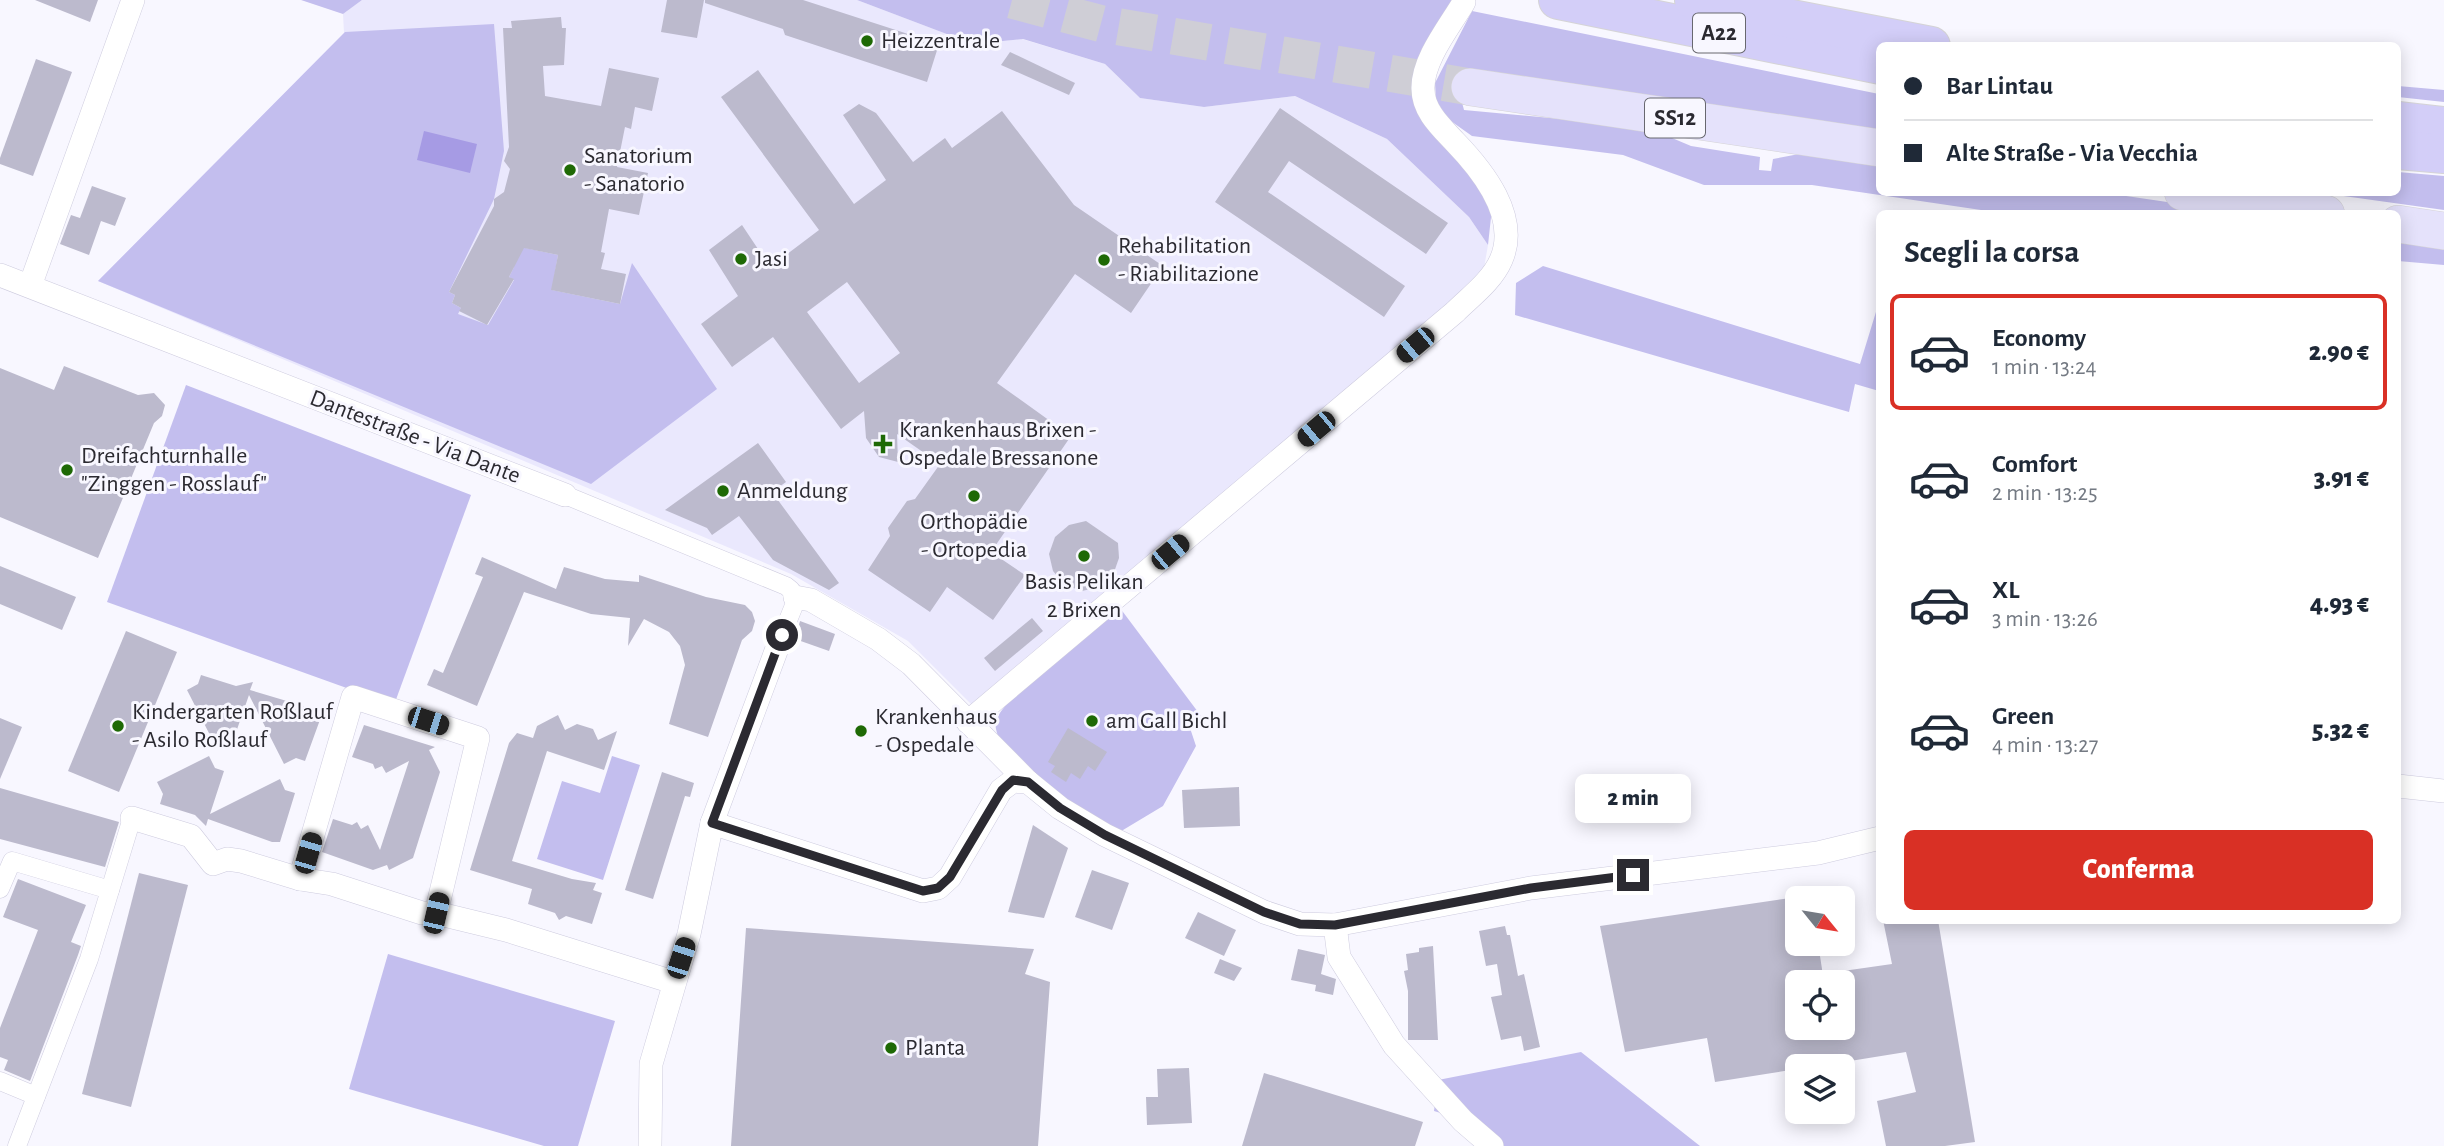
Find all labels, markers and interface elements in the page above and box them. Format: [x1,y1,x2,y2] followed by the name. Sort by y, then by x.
[1693,14,1745,52] road number: A22
[881,29,1000,53] place label: Heizzentrale
[859,33,875,49] marker: Heizzentrale
[1946,73,2053,99] text: Bar Lintau
[1645,99,1705,138] road number: SS12
[1946,140,2198,166] text: Alte Straße - Via Vecchia
[584,144,693,196] place label: Sanatorium - Sanatorio
[562,162,578,178] marker: Sanatorium - Sanatorio
[1118,234,1259,286] place label: Rehabilitation - Riabilitazione
[1904,236,2080,268] text: Scegli la corsa
[755,247,788,271] place label: Jasi
[733,251,749,267] marker: Jasi
[1096,252,1112,268] marker: Rehabilitation - Riabilitazione
[1908,321,1971,384] icon: car
[1393,323,1438,367] car
[1992,325,2086,351] text: Economy
[2309,339,2369,365] text: 2.90 €
[1992,356,2097,379] text: 1 min · 13:24
[306,386,524,488] street label: Dantestraße - Via Dante
[1294,407,1339,451] car
[899,418,1098,470] place label: Krankenhaus Brixen - Ospedale Bressanone
[873,434,893,454] marker: Krankenhaus Brixen - Ospedale Bressanone
[81,444,267,496] place label: Dreifachturnhalle "Zinggen - Rosslauf"
[1908,447,1971,510] icon: car
[1992,451,2077,477] text: Comfort
[59,462,75,478] marker: Dreifachturnhalle "Zinggen - Rosslauf"
[2314,465,2369,491] text: 3.91 €
[737,479,848,503] place label: Anmeldung
[1992,482,2098,505] text: 2 min · 13:25
[715,483,731,499] marker: Anmeldung
[966,488,982,504] marker: Orthopädie - Ortopedia
[920,510,1028,562] place label: Orthopädie - Ortopedia
[1148,530,1193,574] car
[1076,548,1092,564] marker: Basis Pelikan 2 Brixen
[1024,570,1144,622] place label: Basis Pelikan 2 Brixen
[1908,573,1971,636] icon: car
[1992,577,2019,603] text: XL
[2310,591,2369,617] text: 4.93 €
[1992,608,2098,631] text: 3 min · 13:26
[766,619,798,651] route start
[1908,699,1971,762] icon: car
[132,700,335,752] place label: Kindergarten Roßlauf - Asilo Roßlauf
[1992,703,2054,729] text: Green
[405,705,452,737] car
[875,705,997,757] place label: Krankenhaus - Ospedale
[1106,709,1227,733] place label: am Gall Bichl
[1084,713,1100,729] marker: am Gall Bichl
[2312,717,2369,743] text: 5.32 €
[110,718,126,734] marker: Kindergarten Roßlauf - Asilo Roßlauf
[853,723,869,739] marker: Krankenhaus - Ospedale
[1992,734,2098,757] text: 4 min · 13:27
[1575,774,1691,822] callout: 2 min
[1607,787,1659,810] text: 2 min
[293,830,324,876] car
[1904,830,2373,910] button: Conferma
[1617,859,1649,891] route end
[1785,886,1855,956] north arrow
[1785,886,1855,1124] map controls
[422,890,451,936] car
[665,935,698,981] car
[1785,970,1855,1040] button: locate
[905,1036,965,1060] place label: Planta
[883,1040,899,1056] marker: Planta
[1785,1054,1855,1124] button: layers

